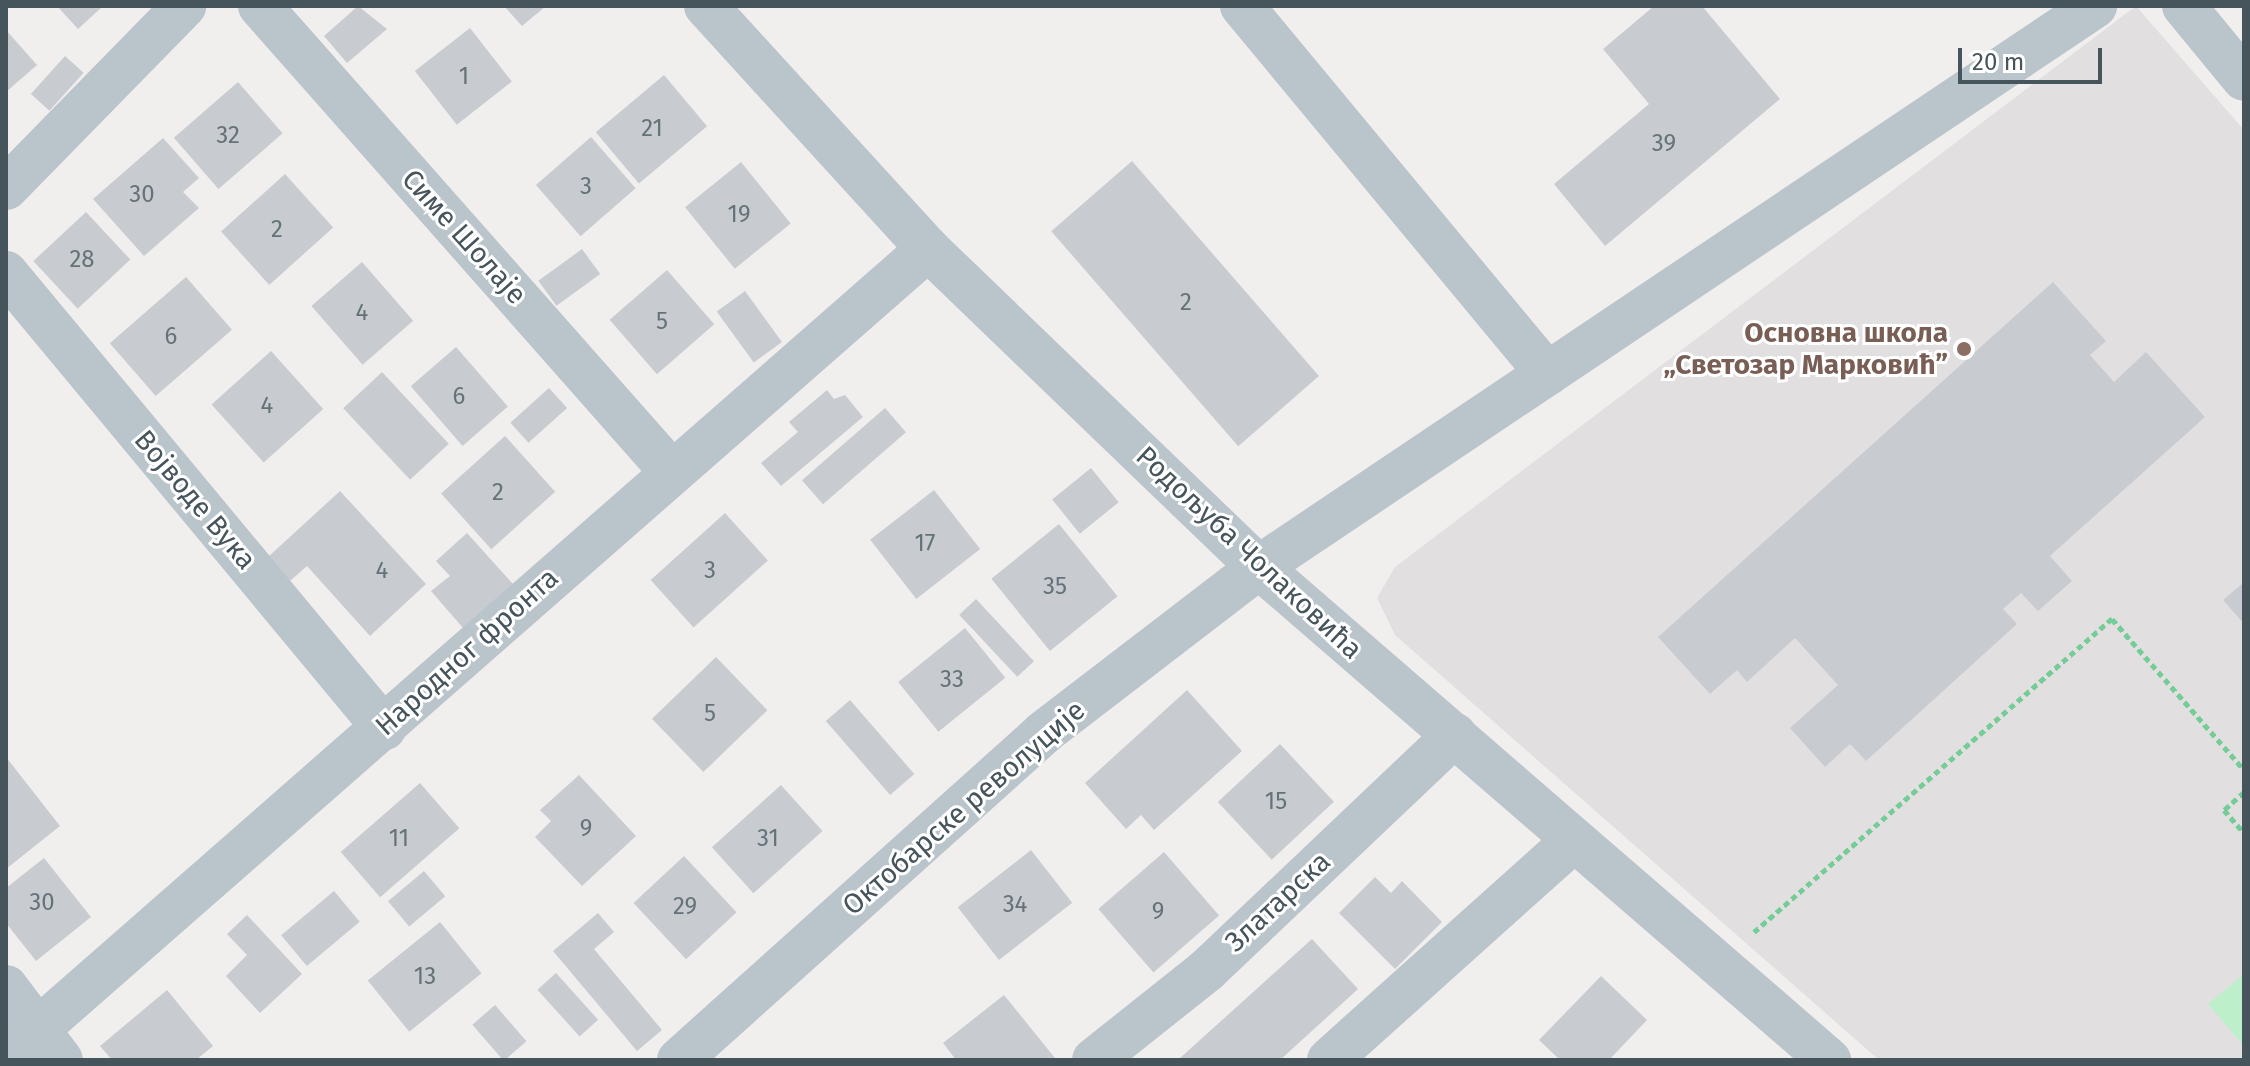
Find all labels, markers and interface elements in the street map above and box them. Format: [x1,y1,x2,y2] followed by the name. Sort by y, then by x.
[1962,32,2106,82] scale bar
[1972,48,2024,76] text: 20 m
[459,63,469,91] house number: 1
[641,115,663,143] house number: 21
[216,122,240,150] house number: 32
[1652,130,1676,158] house number: 39
[395,163,533,311] street label: Симе Шолаје
[580,173,592,201] house number: 3
[129,181,155,209] house number: 30
[728,201,750,229] house number: 19
[271,216,283,244] house number: 2
[69,246,95,274] house number: 28
[1180,289,1192,317] house number: 2
[356,299,368,327] house number: 4
[656,308,668,336] house number: 5
[1663,316,1948,382] place label: Основна школа „Светозар Марковић”
[165,323,177,351] house number: 6
[1955,340,1973,358] marker: Основна школа „Светозар Марковић”
[453,383,465,411] house number: 6
[261,392,273,420] house number: 4
[127,424,263,576] street label: Војводе Вука
[1129,439,1369,667] street label: Родољуба Чолаковића
[492,479,504,507] house number: 2
[914,530,936,558] house number: 17
[376,557,388,585] house number: 4
[704,557,716,585] house number: 3
[369,561,565,743] street label: Народног фронта
[1043,573,1067,601] house number: 35
[940,666,964,694] house number: 33
[836,694,1092,922] street label: Октобарске револуције
[704,700,716,728] house number: 5
[1265,788,1287,816] house number: 15
[580,815,592,843] house number: 9
[389,825,409,853] house number: 11
[757,825,779,853] house number: 31
[1218,845,1338,959] street label: Златарска
[29,889,55,917] house number: 30
[1003,891,1027,919] house number: 34
[673,893,697,921] house number: 29
[1152,898,1164,926] house number: 9
[414,963,436,991] house number: 13

